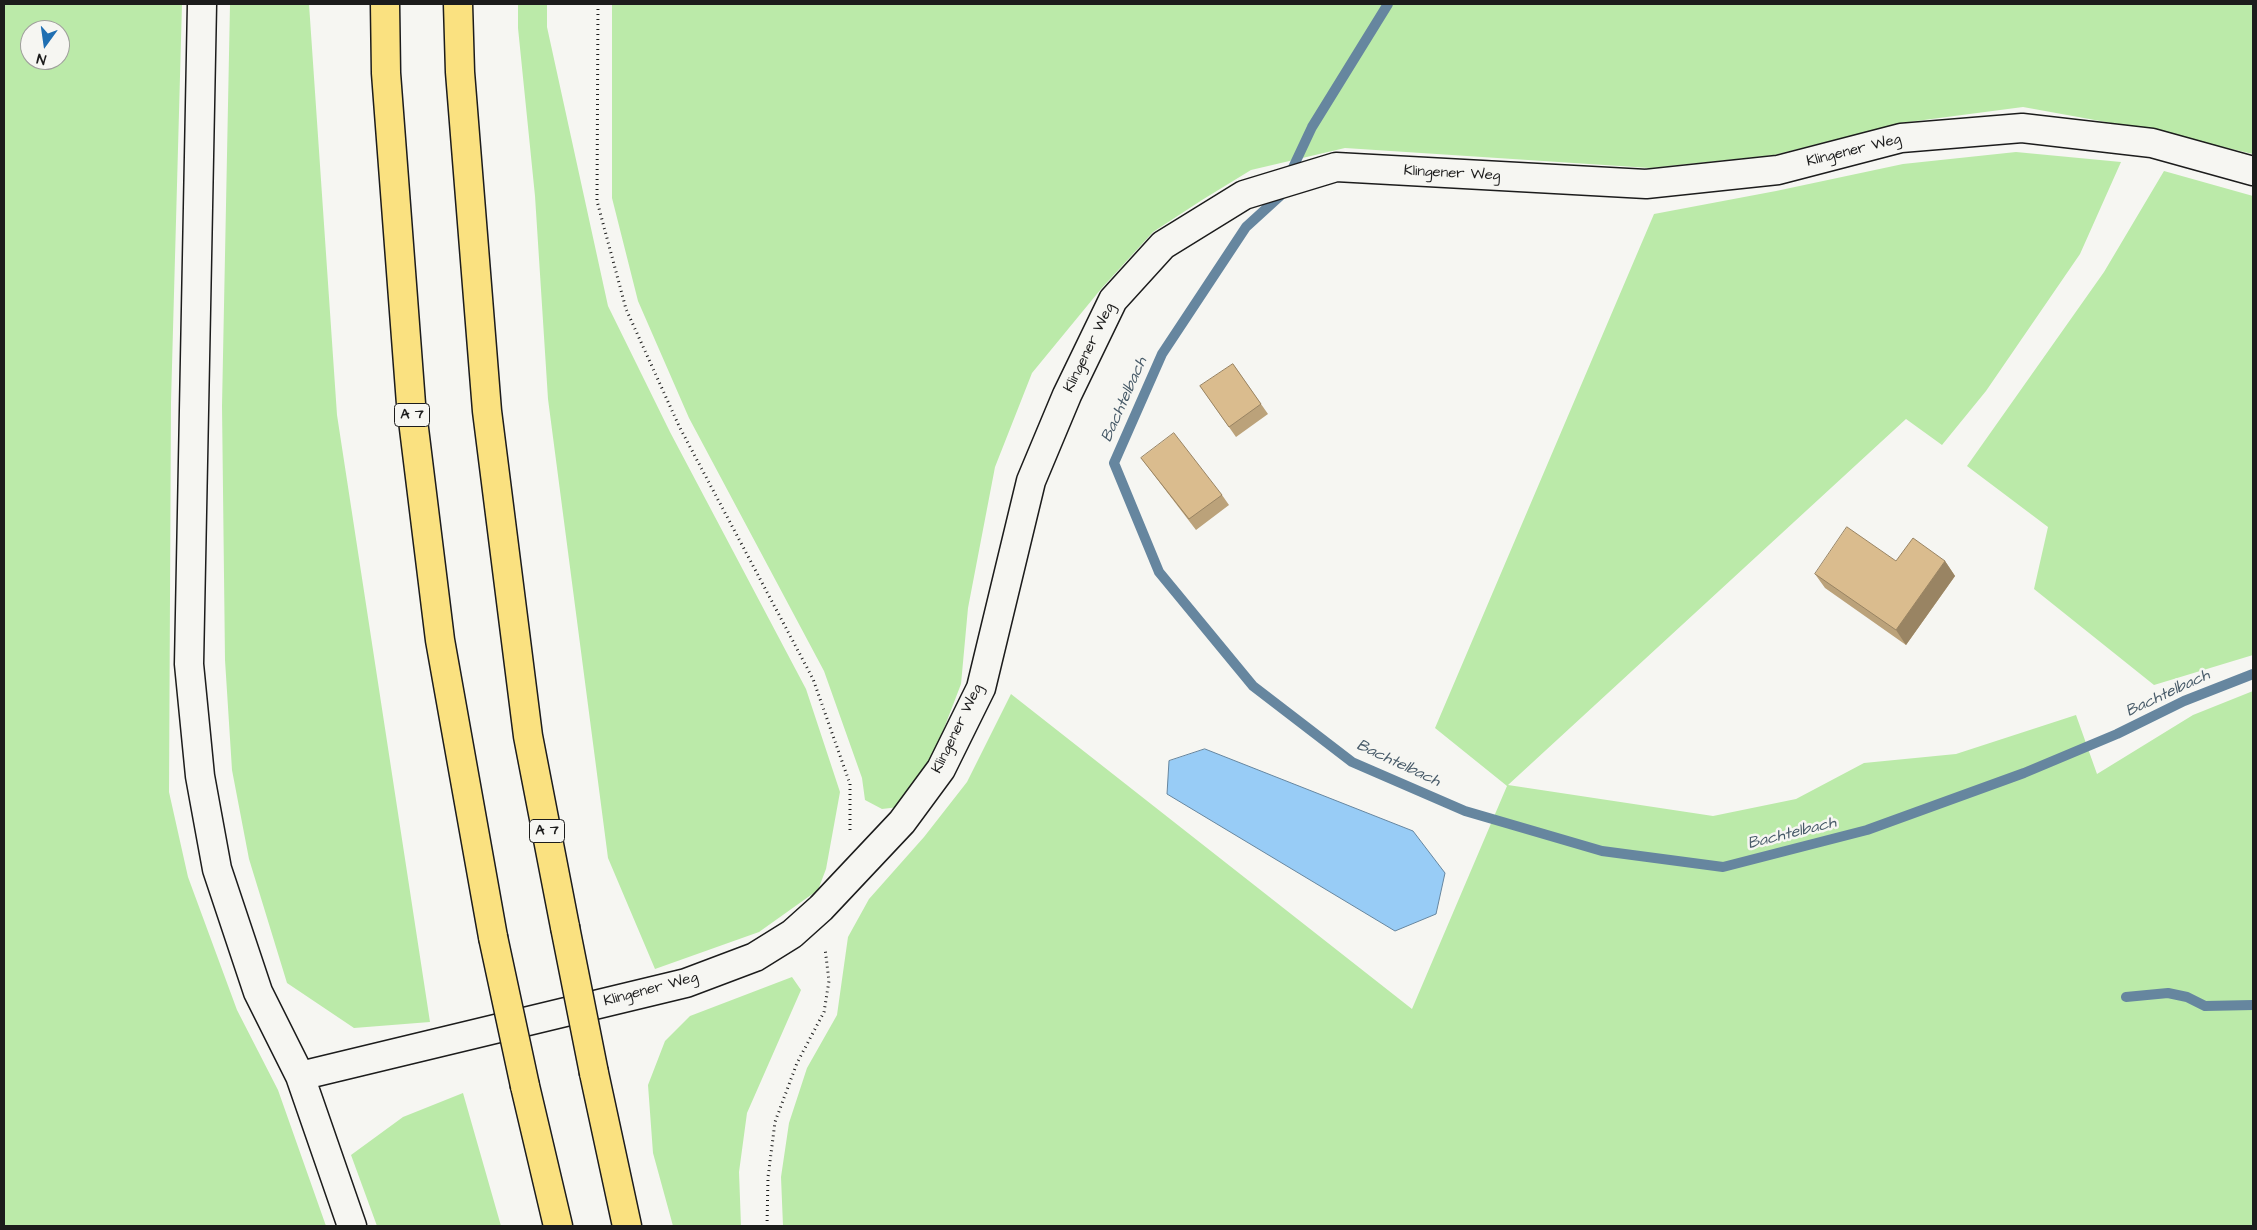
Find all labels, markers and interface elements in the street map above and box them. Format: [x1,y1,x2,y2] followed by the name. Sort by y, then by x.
[20,20,70,70] north arrow
[35,48,48,69] text: N
[1805,131,1903,171] street label: Klingener Weg
[1403,162,1501,186] street label: Klingener Weg
[1061,301,1119,395] street label: Klingener Weg
[1098,355,1152,445] water label: Bachtelbach
[394,404,430,426] road number: A 7
[2123,666,2213,722] water label: Bachtelbach
[929,682,987,776] street label: Klingener Weg
[1353,736,1443,792] water label: Bachtelbach
[1746,814,1838,854] water label: Bachtelbach
[530,819,564,842] road number: A 7
[602,969,700,1011] street label: Klingener Weg

